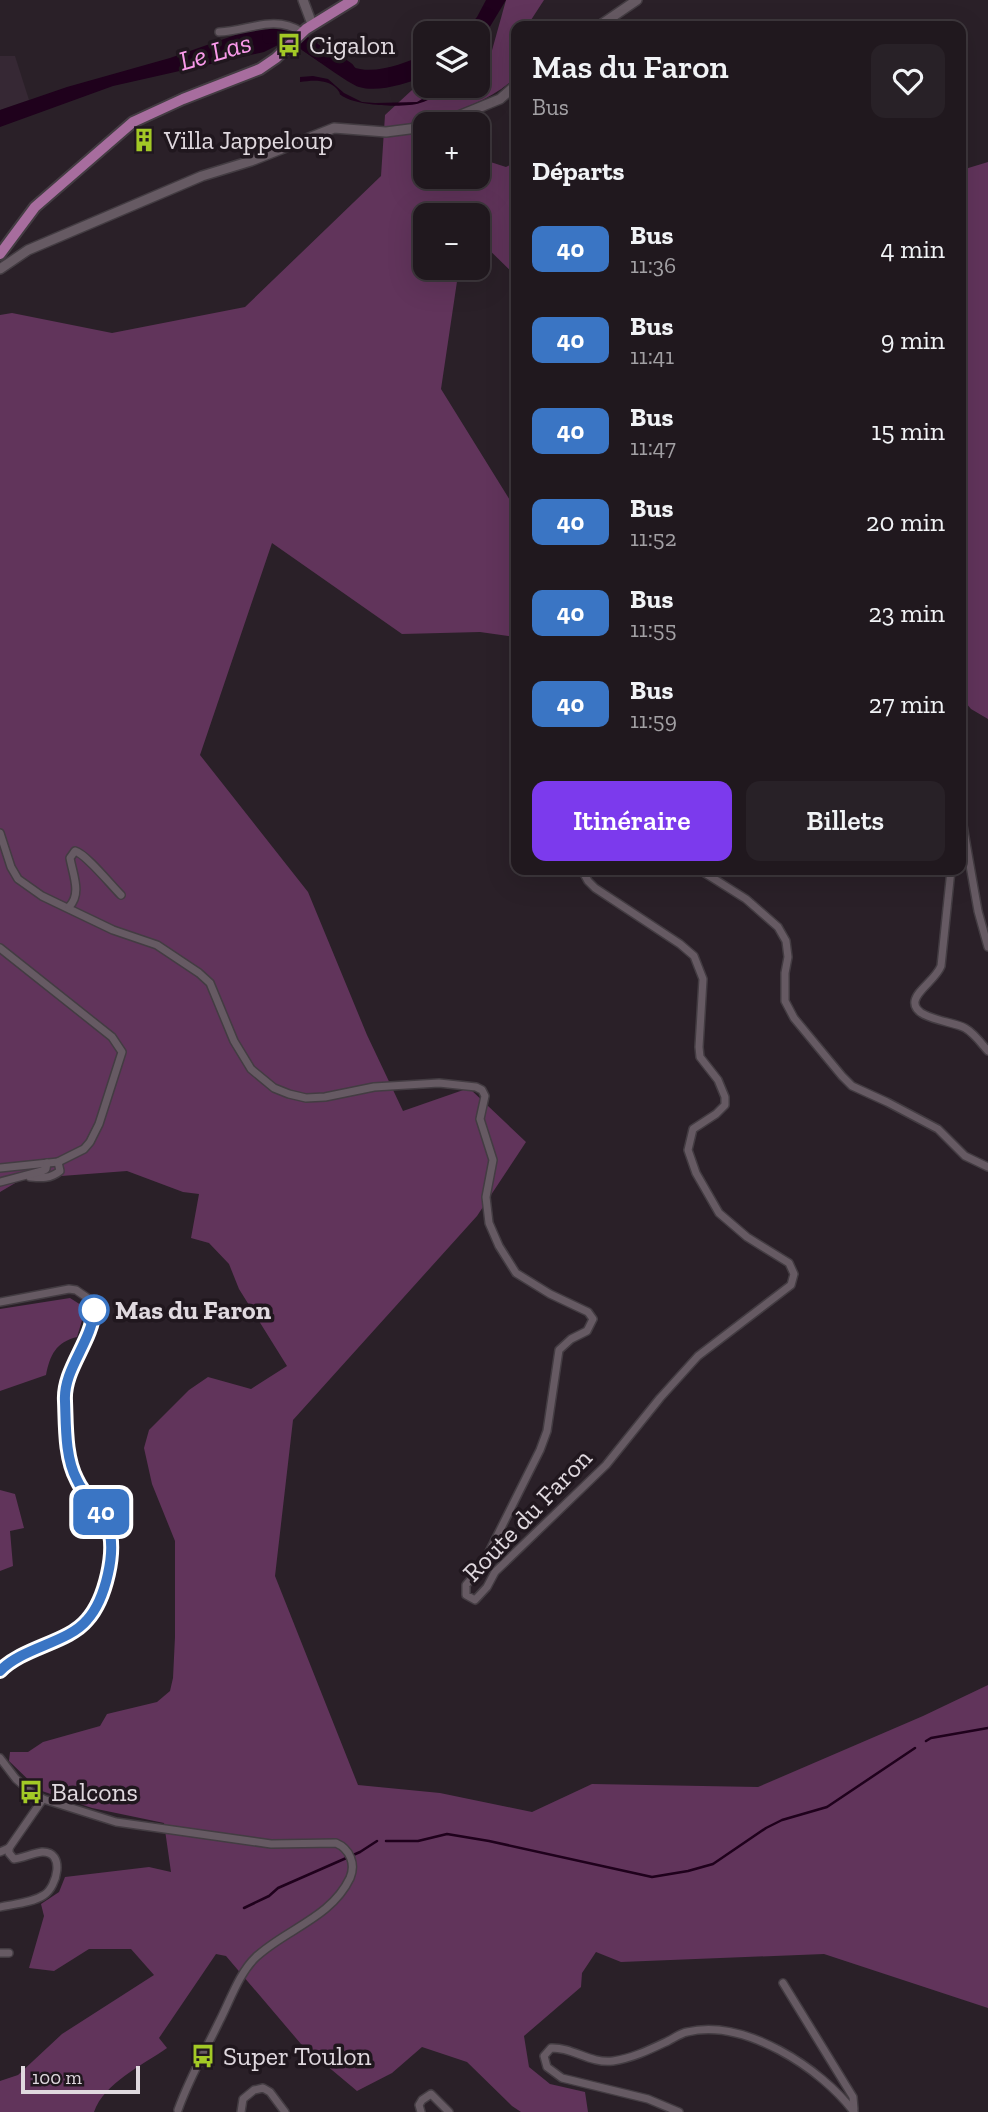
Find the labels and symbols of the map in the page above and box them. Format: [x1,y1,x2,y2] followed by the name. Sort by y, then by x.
[175,25,255,78] water label: Le Las
[309,29,395,61] place label: Cigalon
[275,31,303,59] bus stop icon: Cigalon
[163,124,333,156] place label: Villa Jappeloup
[130,126,158,154] building icon: Villa Jappeloup
[115,1294,272,1326] place label: Mas du Faron
[79,1295,109,1325] marker: Mas du Faron
[456,1442,598,1588] street label: Route du Faron
[70,1489,132,1535] line badge: 40
[51,1776,138,1808] place label: Balcons
[17,1778,45,1806] bus stop icon: Balcons
[223,2040,372,2072] place label: Super Toulon
[189,2042,217,2070] bus stop icon: Super Toulon
[21,2063,140,2095] scale bar

